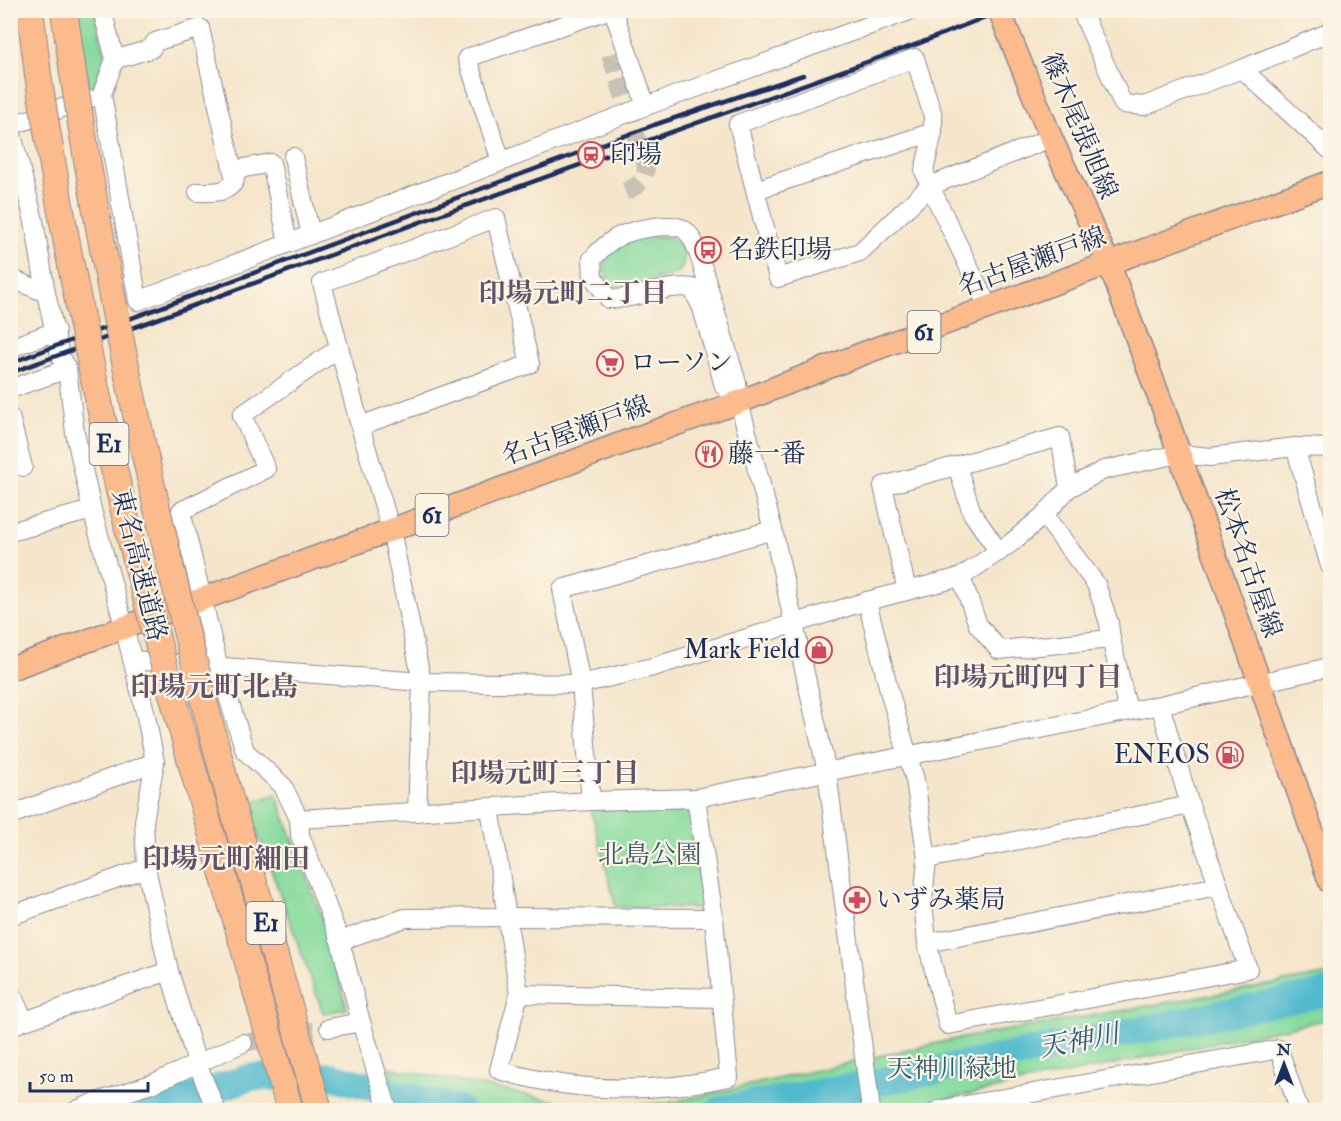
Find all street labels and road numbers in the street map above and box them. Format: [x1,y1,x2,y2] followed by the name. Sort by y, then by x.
[1034,48,1124,204] street label: 篠木尾張旭線
[953,220,1111,304] street label: 名古屋瀬戸線
[908,311,940,353] road number: 61
[497,389,655,473] street label: 名古屋瀬戸線
[90,423,128,465] road number: E1
[1207,484,1289,642] street label: 松本名古屋線
[105,485,173,645] street label: 東名高速道路
[416,494,448,536] road number: 61
[246,902,286,944] road number: E1

